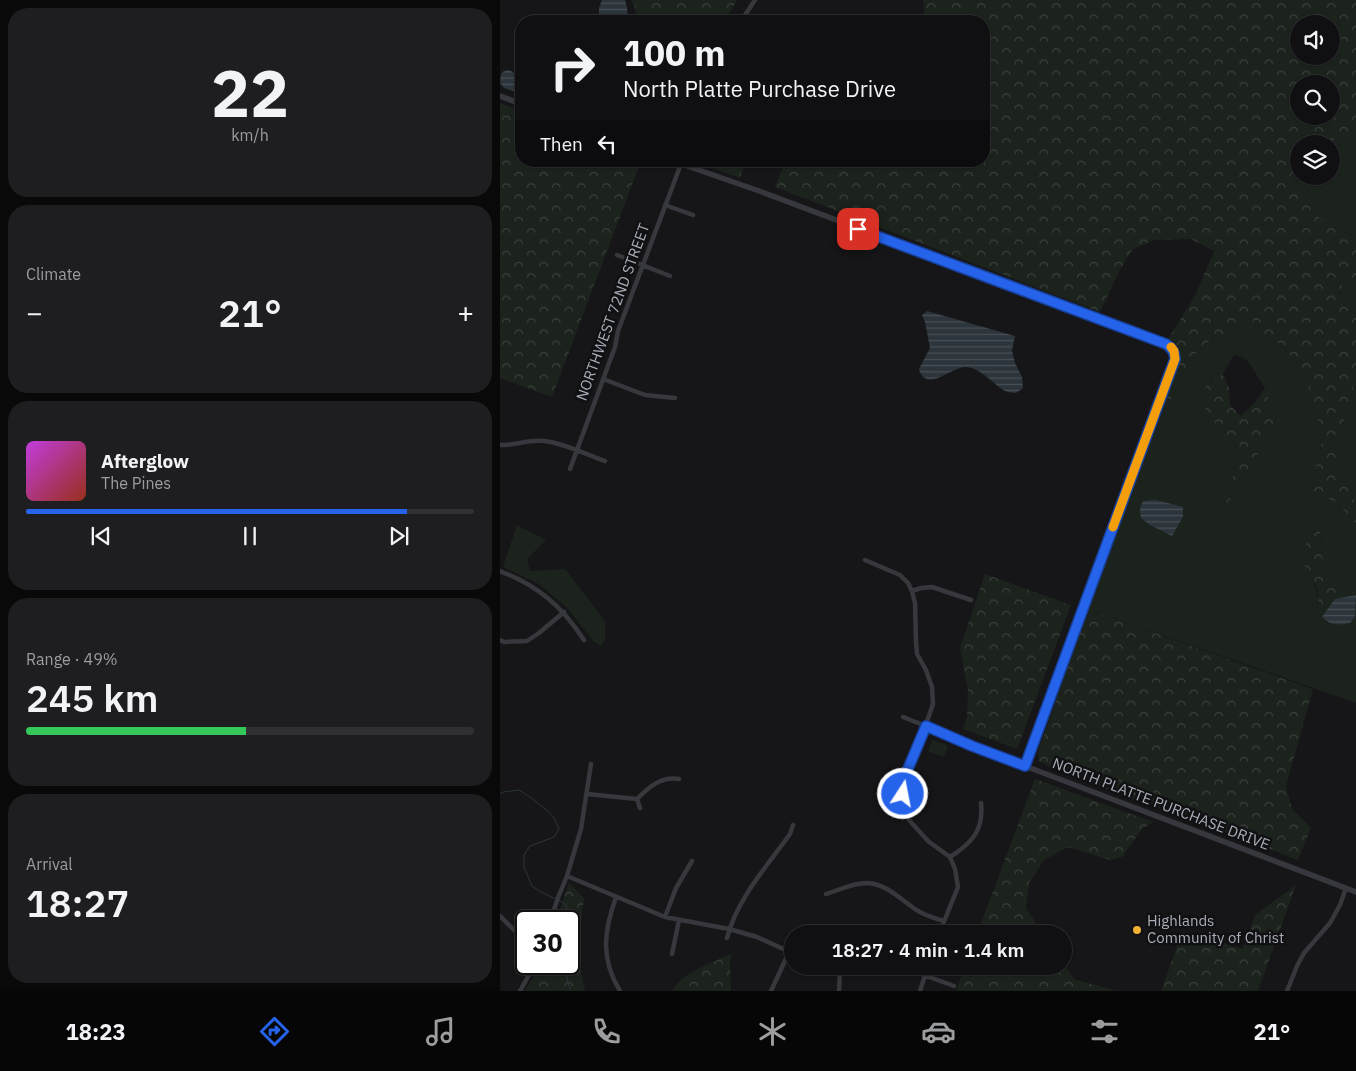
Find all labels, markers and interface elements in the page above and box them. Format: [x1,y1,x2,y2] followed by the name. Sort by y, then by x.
[1290,15,1340,185] map controls
[1290,15,1340,65] button: sound
[623,30,726,76] text: 100 m
[540,35,605,100] icon: right
[211,50,289,135] text: 22
[623,74,896,103] text: North Platte Purchase Drive
[1290,75,1340,125] button: search
[231,125,269,145] text: km/h
[593,130,621,158] icon: left
[540,132,583,156] text: Then
[1290,135,1340,185] button: layers
[837,208,879,250] pin
[844,215,872,243] icon: arrive
[572,220,654,403] street label: NORTHWEST 72ND STREET
[26,264,81,284] text: Climate
[218,288,282,337] text: 21°
[26,294,43,331] text: −
[457,294,474,331] text: +
[101,449,189,473] text: Afterglow
[101,473,171,493] text: The Pines
[87,522,115,550] icon: previous
[236,522,264,550] icon: pause
[385,522,413,550] icon: next
[26,649,118,669] text: Range · 49%
[26,673,158,722] text: 245 km
[1050,753,1273,854] street label: NORTH PLATTE PURCHASE DRIVE
[876,767,928,819] position arrow
[26,854,73,874] text: Arrival
[26,878,129,927] text: 18:27
[515,910,580,975] speed limit sign: 30
[1147,911,1284,947] place label: Highlands Community of Christ
[1131,924,1143,936] marker: Highlands Community of Christ
[832,938,1024,962] text: 18:27 · 4 min · 1.4 km
[257,1014,292,1049] icon: directions
[423,1014,458,1049] icon: music
[589,1014,624,1049] icon: phone
[755,1014,790,1049] icon: climate
[921,1014,956,1049] icon: car
[1087,1014,1122,1049] icon: filters
[66,1017,126,1046] text: 18:23
[1254,1017,1290,1046] text: 21°

